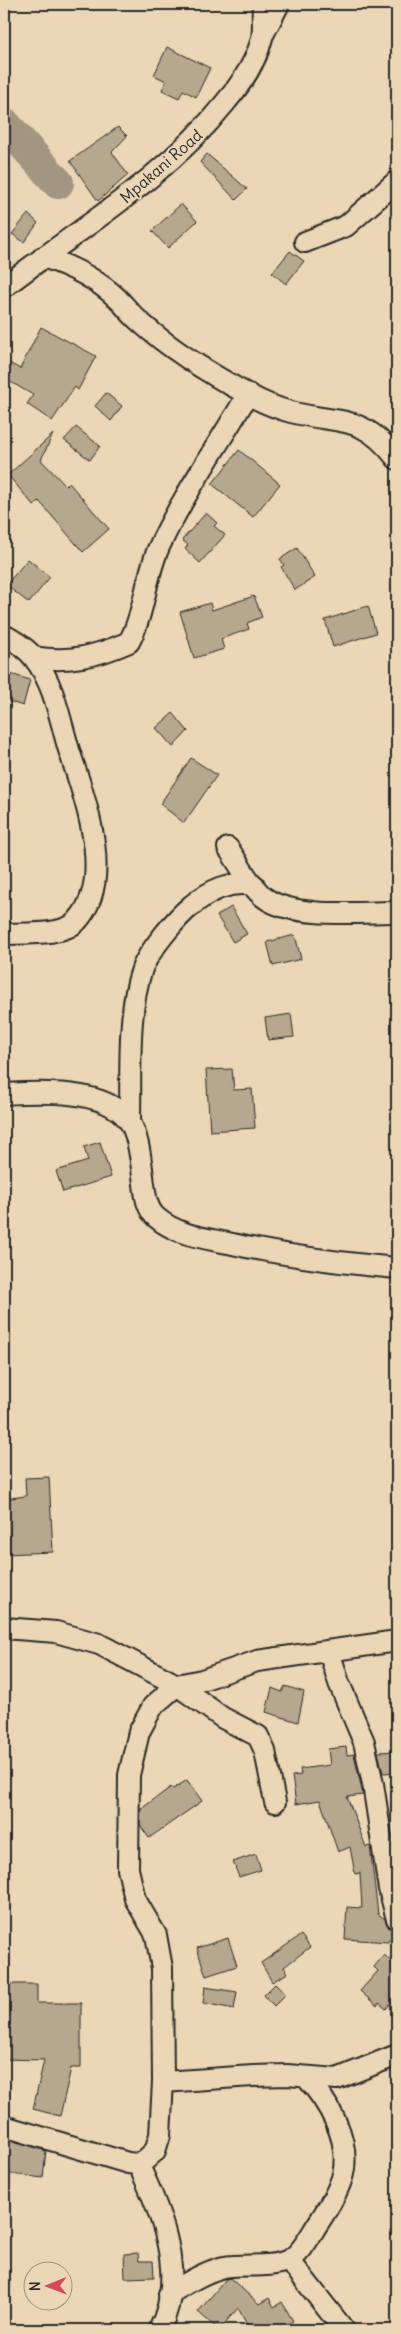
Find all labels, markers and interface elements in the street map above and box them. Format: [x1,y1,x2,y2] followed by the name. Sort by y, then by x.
[116,125,206,207] street label: Mpakani Road
[22,2262,72,2312] north arrow
[26,2281,44,2291] text: N

